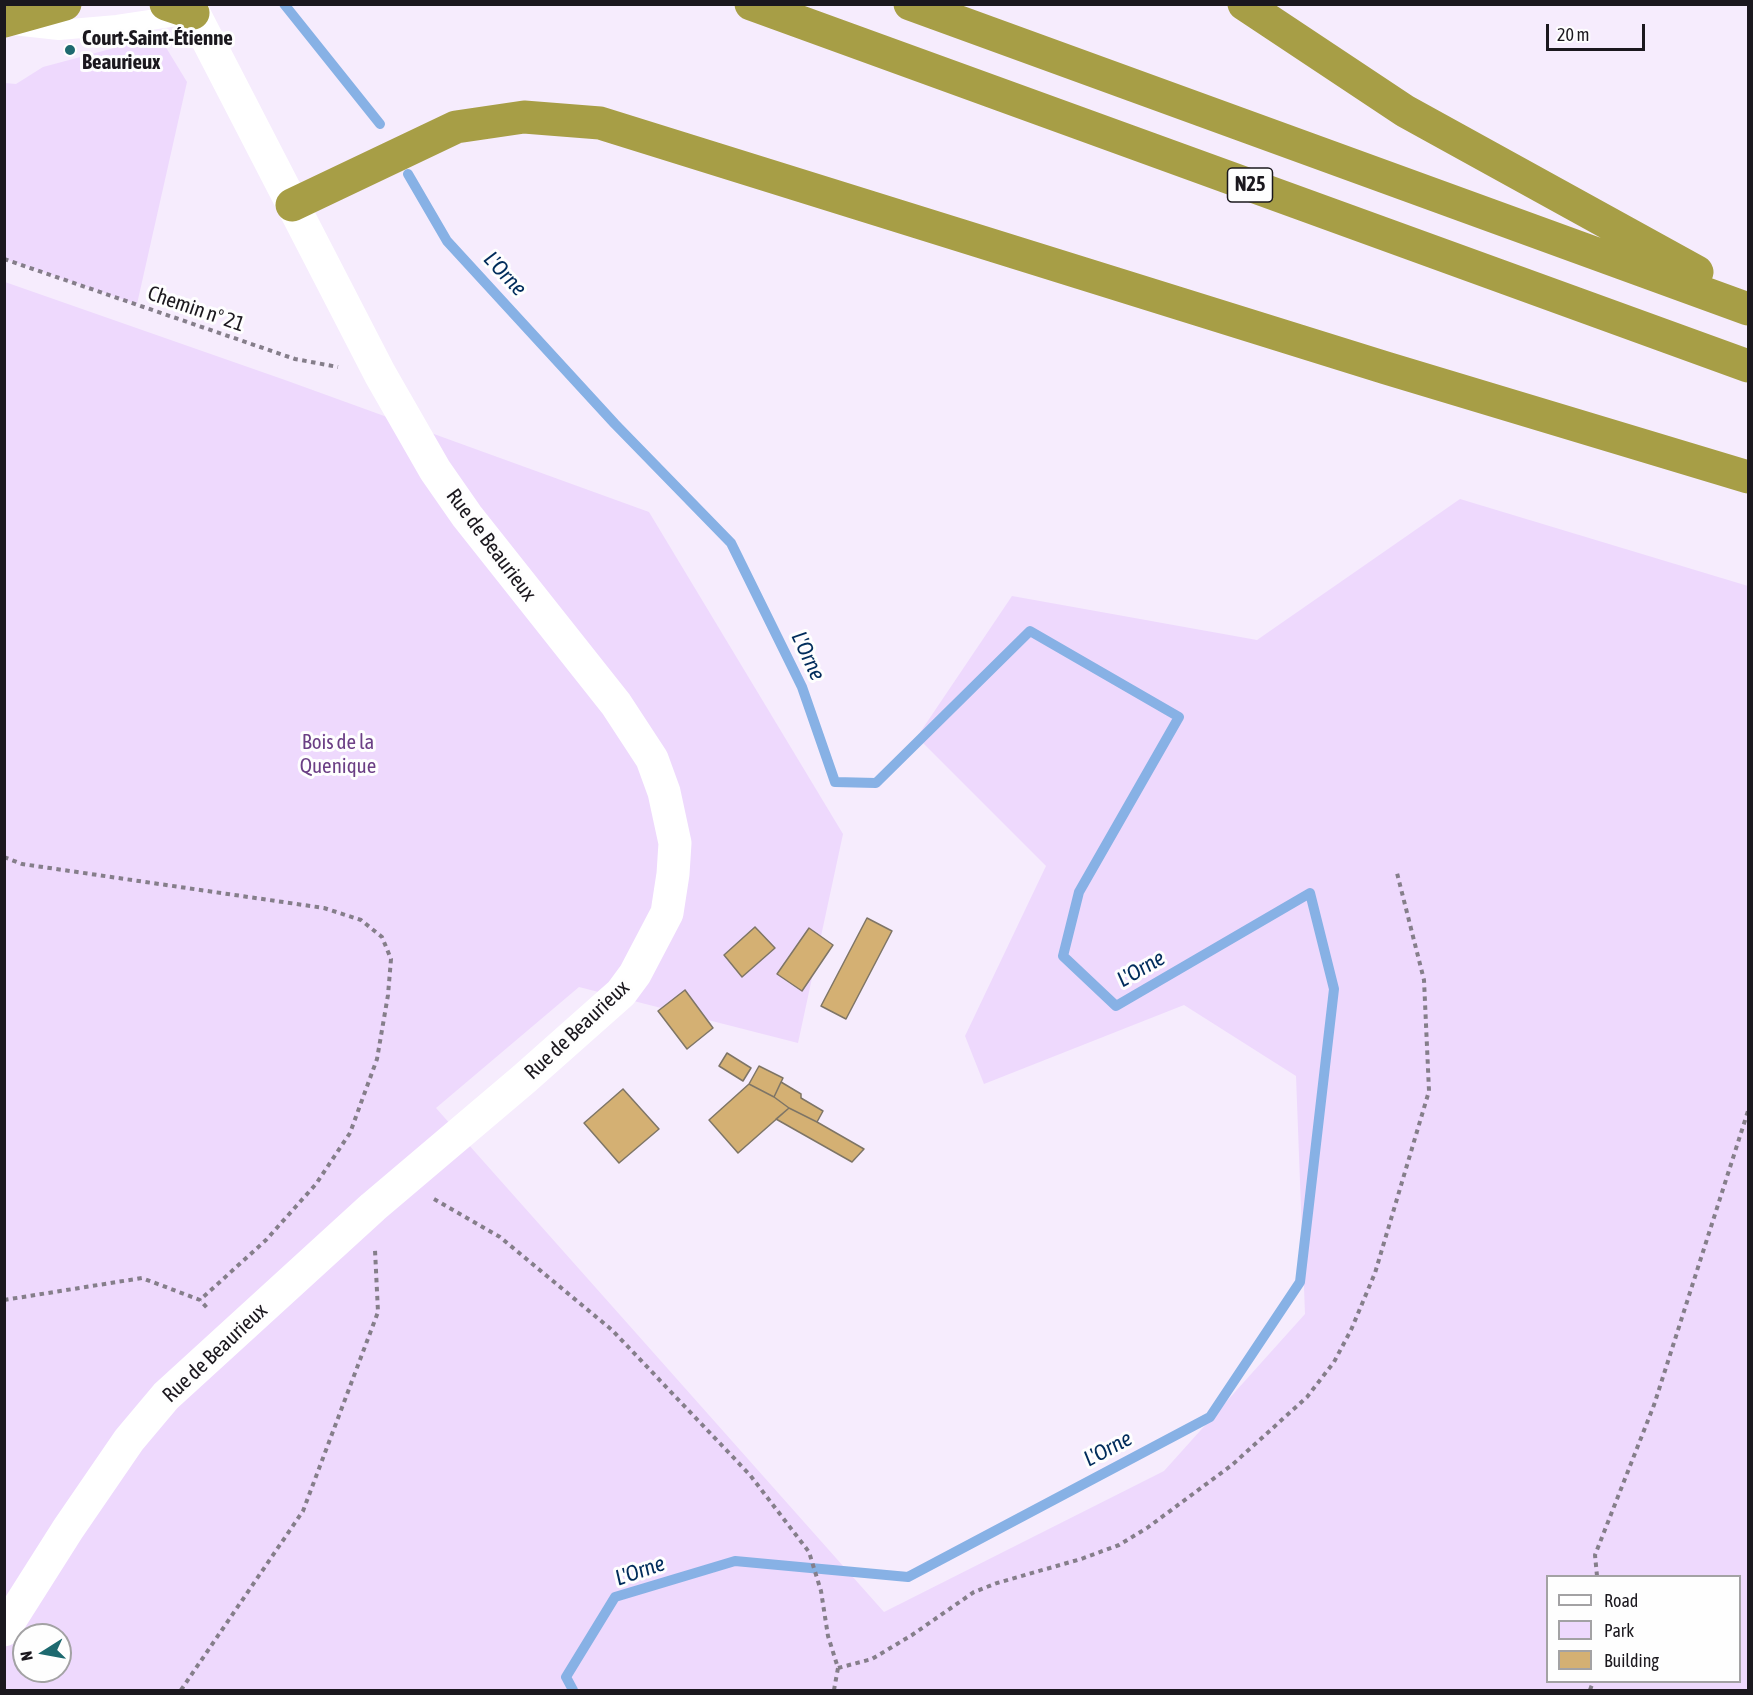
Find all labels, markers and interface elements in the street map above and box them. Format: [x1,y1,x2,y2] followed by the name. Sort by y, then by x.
[1549,12,1648,50] scale bar
[1557,24,1589,45] text: 20 m
[82,25,233,75] place label: Court-Saint-Étienne Beaurieux
[63,43,77,57] marker: Court-Saint-Étienne Beaurieux
[1228,168,1272,202] road number: N25
[478,246,532,302] water label: L'Orne
[144,281,248,337] street label: Chemin n° 21
[441,484,541,606] street label: Rue de Beaurieux
[785,627,831,685] water label: L'Orne
[300,729,376,779] park label: Bois de la Quenique
[1112,945,1170,993] water label: L'Orne
[519,975,635,1085] street label: Rue de Beaurieux
[157,1298,273,1408] street label: Rue de Beaurieux
[1079,1425,1137,1473] water label: L'Orne
[612,1550,668,1592] water label: L'Orne
[1546,1575,1741,1683] legend
[1604,1590,1638,1611] text: Road
[1604,1620,1634,1641] text: Park
[12,1623,72,1683] north arrow
[17,1650,36,1662] text: N
[1604,1650,1659,1671] text: Building

